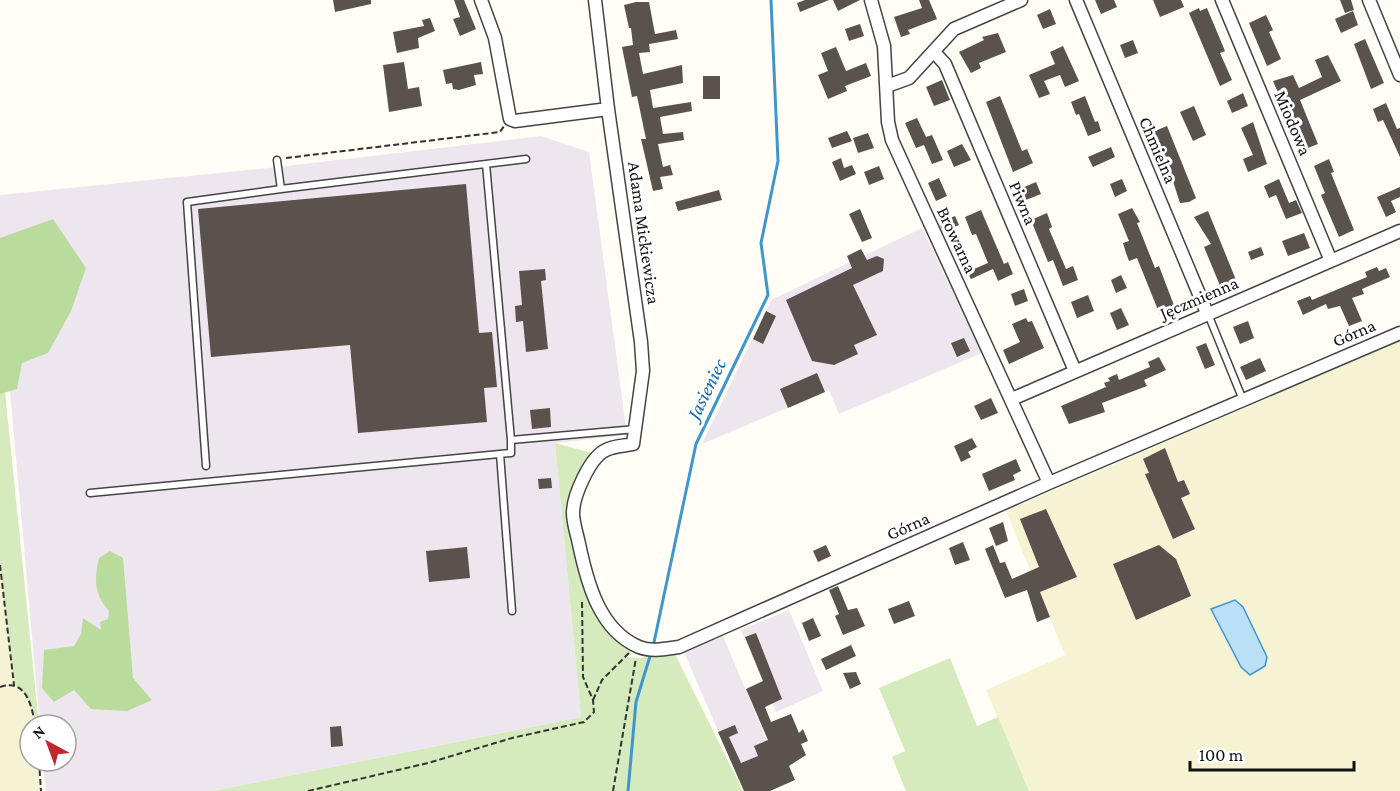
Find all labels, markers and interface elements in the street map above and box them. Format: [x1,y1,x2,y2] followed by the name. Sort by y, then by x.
[1270,88,1316,158] street label: Miodowa
[1135,114,1181,186] street label: Chmielna
[624,160,664,306] street label: Adama Mickiewicza
[1005,178,1041,228] street label: Piwna
[933,204,981,276] street label: Browarna
[1155,273,1241,324] street label: Jęczmienna
[1330,315,1378,351] street label: Górna
[681,354,731,426] water label: Jasieniec
[884,508,932,544] street label: Górna
[18,713,78,773] north arrow
[29,722,48,742] text: N
[1190,734,1354,772] scale bar
[1199,745,1244,765] text: 100 m

